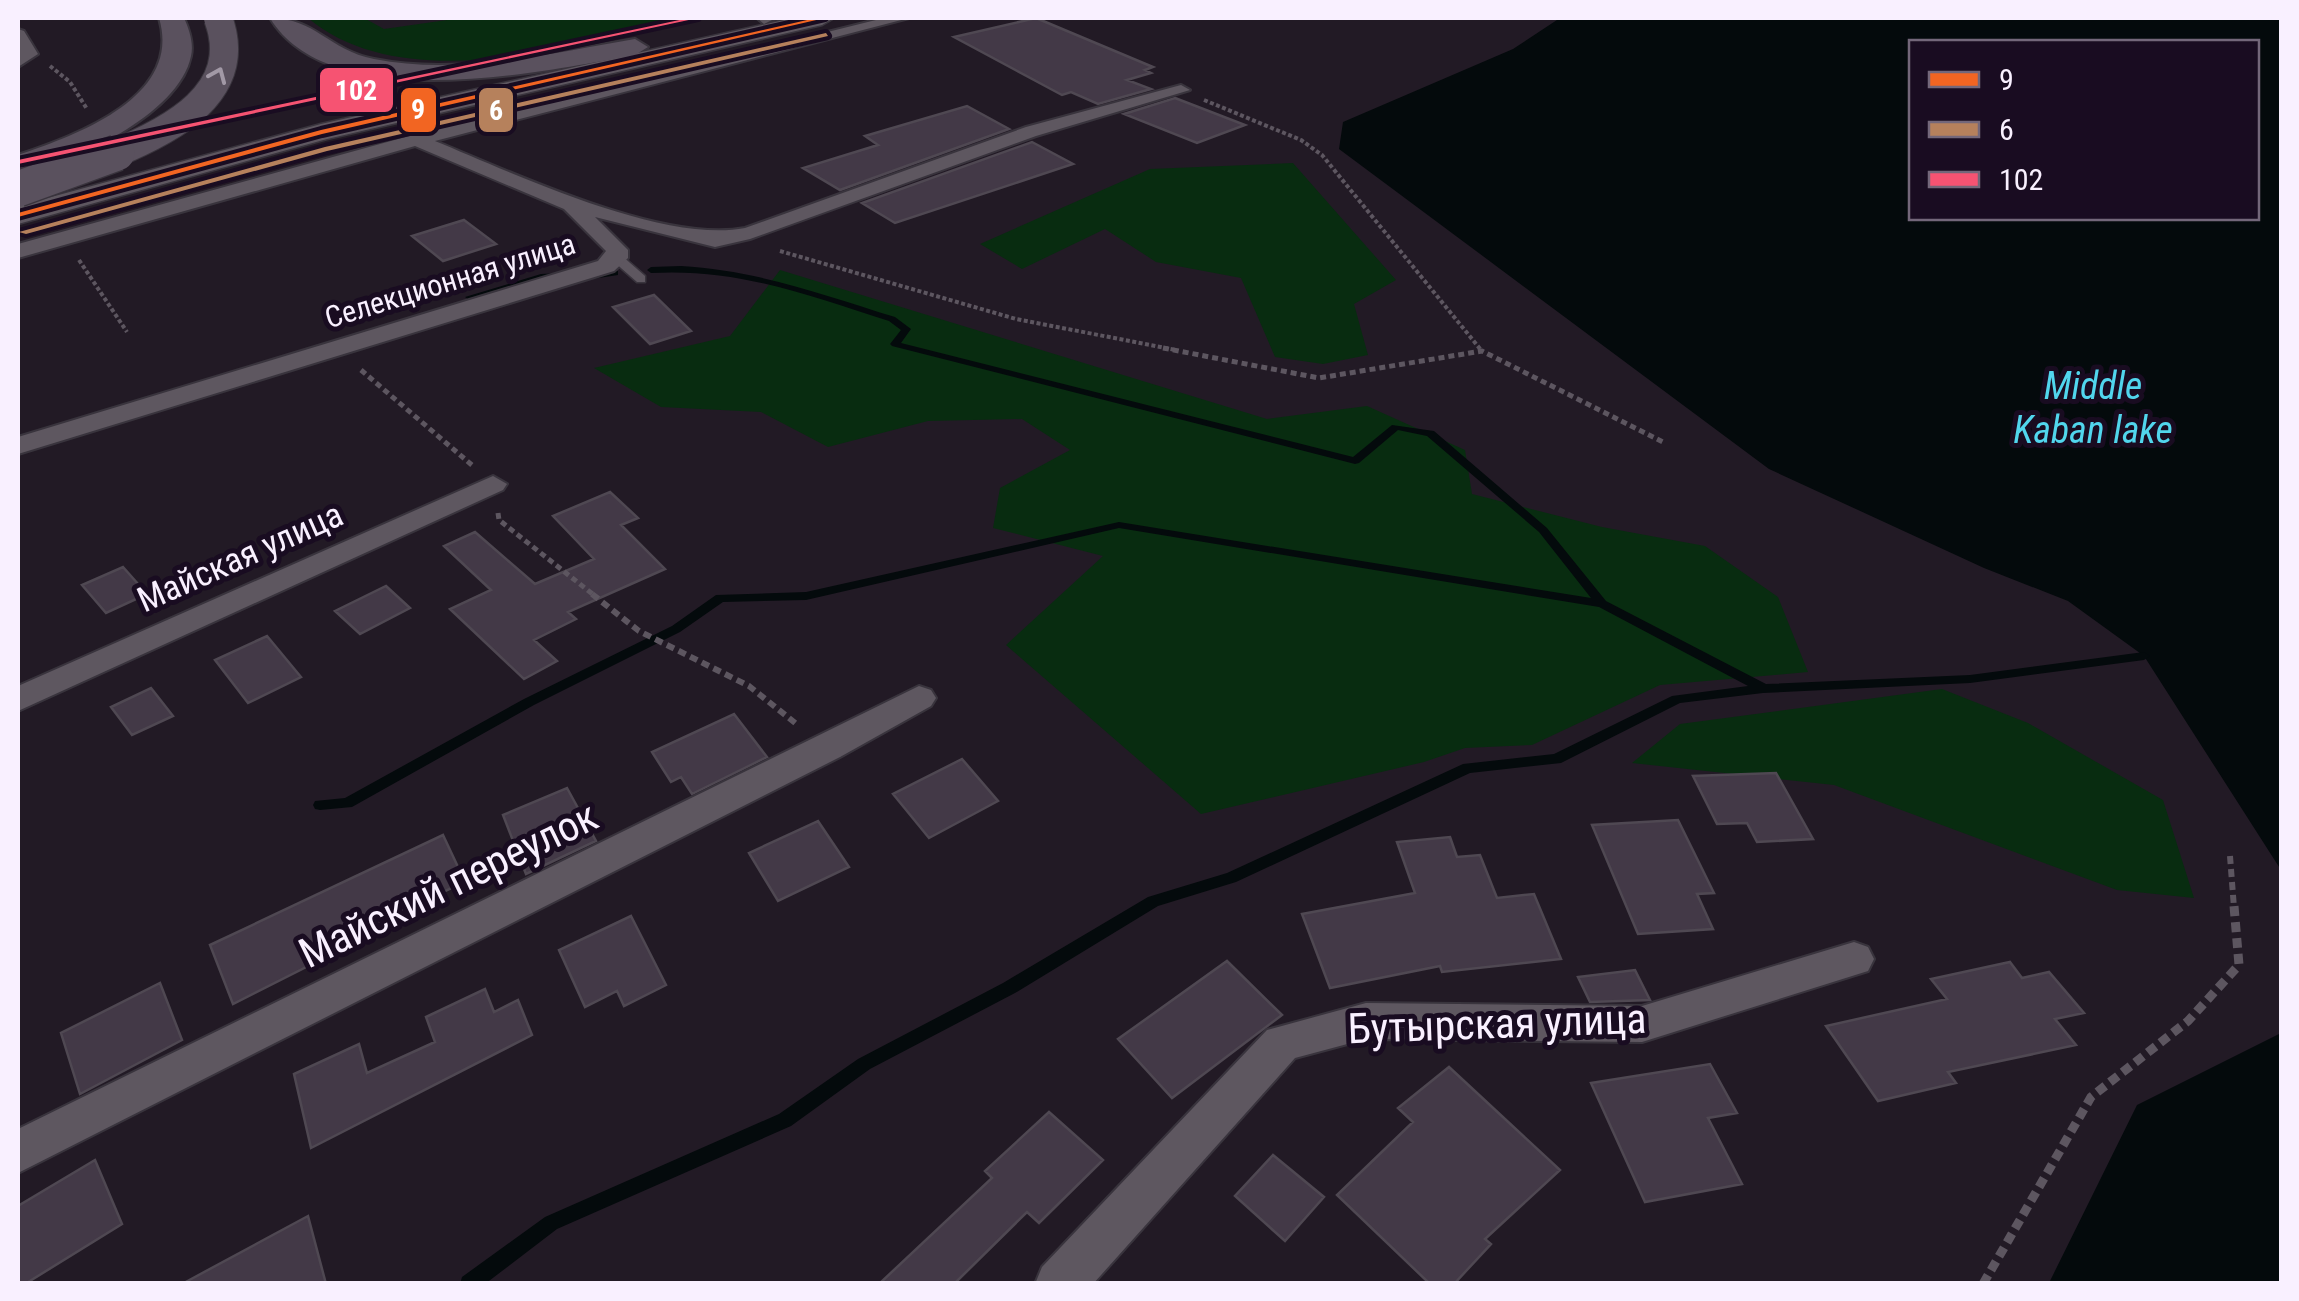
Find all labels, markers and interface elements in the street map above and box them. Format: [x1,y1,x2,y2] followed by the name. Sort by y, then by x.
[1909,40,2259,220] legend
[1999,62,2014,97] text: 9
[318,66,395,114] line badge: 102
[206,67,226,85] one-way arrow
[335,74,377,107] text: 102
[399,86,438,134] line badge: 9
[477,86,515,134] line badge: 6
[411,93,425,126] text: 9
[489,94,503,127] text: 6
[1999,112,2014,147] text: 6
[1999,162,2043,197] text: 102
[321,226,579,335] street label: Селекционная улица
[2013,364,2173,452] water label: Middle Kaban lake
[131,494,349,621] street label: Майская улица
[291,791,605,978] street label: Майский переулок
[1347,994,1647,1053] street label: Бутырская улица

